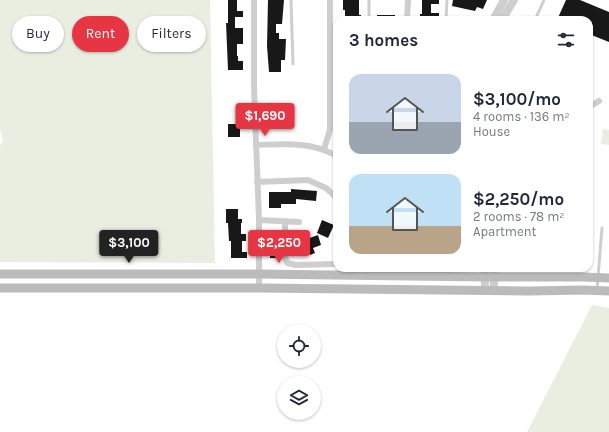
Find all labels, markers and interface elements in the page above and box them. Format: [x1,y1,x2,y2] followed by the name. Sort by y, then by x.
[12,16,64,52] chip: Buy
[72,16,129,52] chip: Rent
[137,16,206,52] chip: Filters
[555,29,577,51] icon: filters
[349,30,418,50] text: 3 homes
[473,89,561,109] text: $3,100/mo
[381,90,429,138] icon: home
[232,103,298,137] pin: $1,690
[245,108,285,123] text: $1,690
[473,109,570,124] text: 4 rooms · 136 m²
[473,124,510,139] text: House
[473,189,564,209] text: $2,250/mo
[381,190,429,238] icon: home
[473,209,565,224] text: 2 rooms · 78 m²
[473,224,536,239] text: Apartment
[96,230,162,264] pin: $3,100
[246,230,312,264] pin: $2,250
[108,235,150,250] text: $3,100
[257,235,301,250] text: $2,250
[277,324,321,420] map controls
[277,324,321,368] button: locate
[277,376,321,420] button: layers

